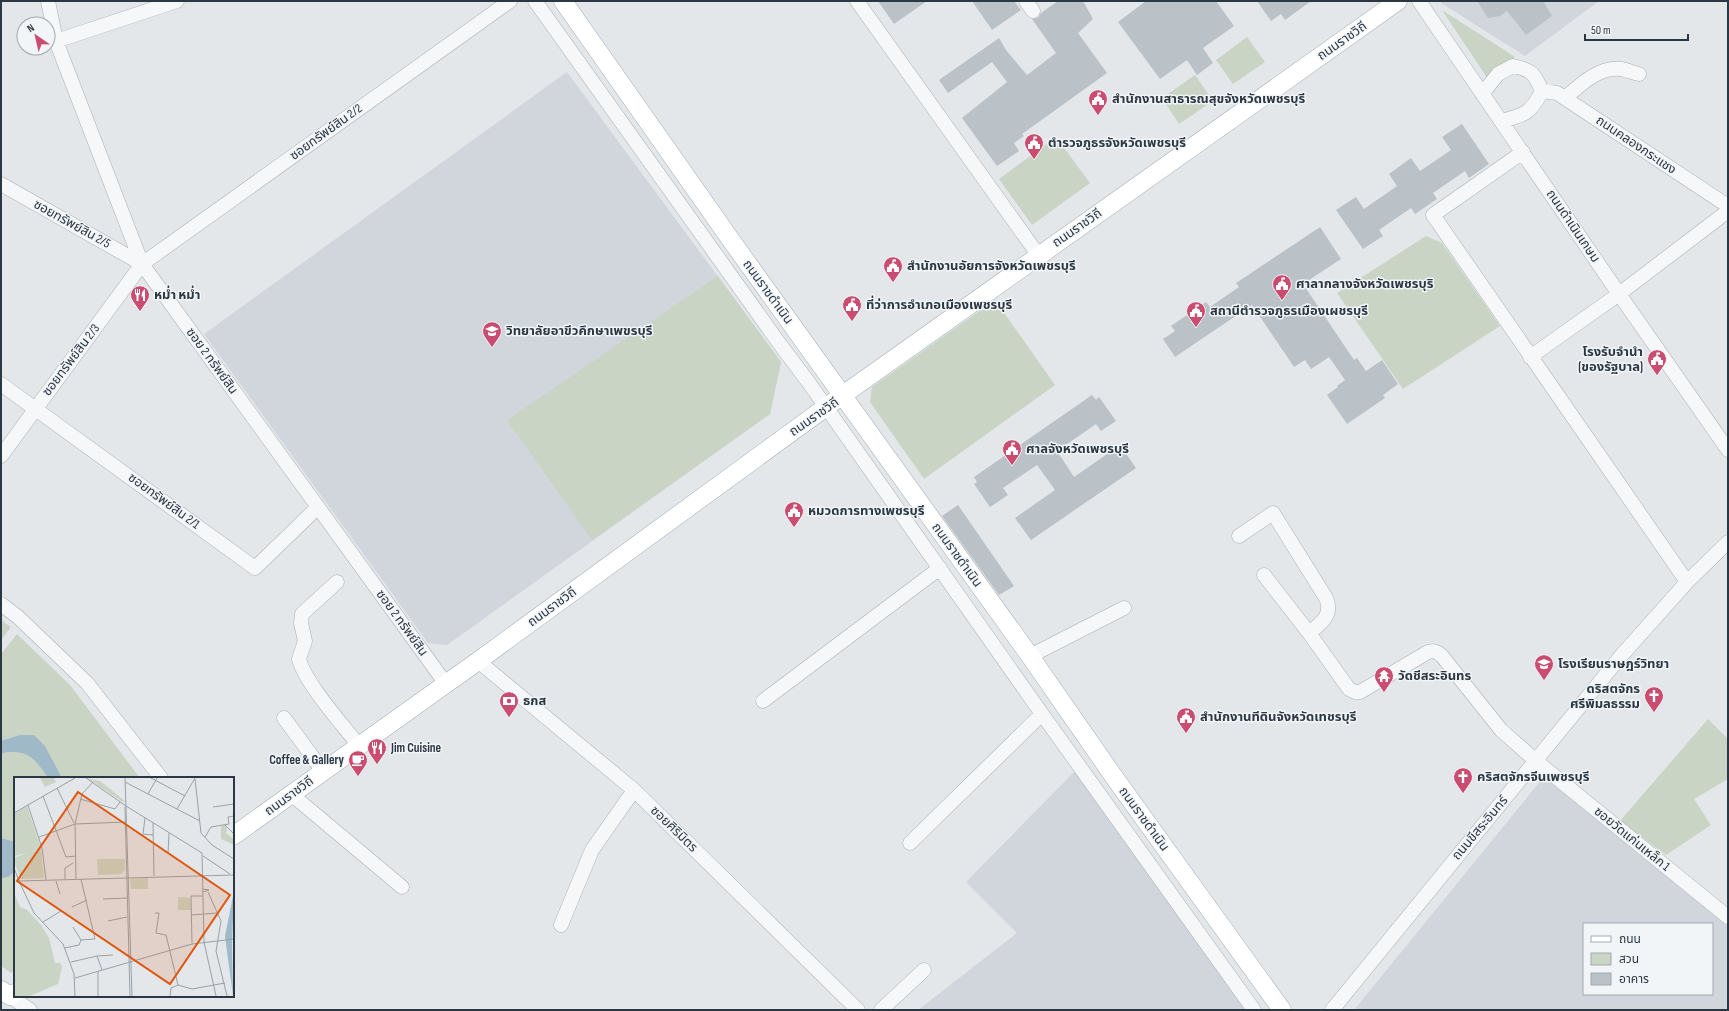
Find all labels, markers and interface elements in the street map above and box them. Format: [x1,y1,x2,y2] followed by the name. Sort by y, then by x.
[16,16,56,56] north arrow
[1585,16,1688,42] scale bar
[1314,18,1370,64] street label: ถนนราชวิถี
[25,21,37,35] text: N
[1591,23,1611,38] text: 50 m
[1087,88,1109,116] public building icon: สำนักงานสาธารณสุขจังหวัดเพชรบุรี
[1112,91,1305,107] place label: สำนักงานสาธารณสุขจังหวัดเพชรบุรี
[287,100,365,164] street label: ซอยทรัพย์สิน 2/2
[1593,112,1679,178] street label: ถนนคลองกระแชง
[1023,132,1045,160] public building icon: ตำรวจภูธรจังหวัดเพชรบุรี
[1048,135,1186,151] place label: ตำรวจภูธรจังหวัดเพชรบุรี
[1543,186,1603,266] street label: ถนนดำเนินเกษม
[31,196,113,252] street label: ซอยทรัพย์สิน 2/5
[1049,205,1105,251] street label: ถนนราชวิถี
[882,255,904,283] public building icon: สำนักงานอัยการจังหวัดเพชรบุรี
[739,257,797,327] street label: ถนนราชดำเนิน
[907,258,1076,274] place label: สำนักงานอัยการจังหวัดเพชรบุรี
[1271,273,1293,301] public building icon: ศาลากลางจังหวัดเพชรบุริ
[1296,276,1434,292] place label: ศาลากลางจังหวัดเพชรบุริ
[129,284,151,312] restaurant icon: หม่ำ หม่ำ
[154,285,200,303] place label: หม่ำ หม่ำ
[841,294,863,322] public building icon: ที่ว่าการอำเภอเมืองเพชรบุรี
[866,295,1012,313] place label: ที่ว่าการอำเภอเมืองเพชรบุรี
[1185,300,1207,328] public building icon: สถานีตำรวจภูธรเมืองเผชรบุรี
[1210,303,1368,319] place label: สถานีตำรวจภูธรเมืองเผชรบุรี
[481,320,503,348] school or university icon: วิทยาลัยอาขีวคึกษาเพขรบุรี
[39,321,103,399] street label: ซอยทรัพย์สิน 2/3
[506,323,653,339] place label: วิทยาลัยอาขีวคึกษาเพขรบุรี
[183,325,241,397] street label: ซอย 2 ทรัพย์สิน
[1578,344,1643,375] place label: โรงรับจำนำ (ของรัฐบาล)
[1646,348,1668,376] public building icon: โรงรับจำนำ (ของรัฐบาล)
[786,394,842,440] street label: ถนนราชวิถี
[1001,438,1023,466] public building icon: ศาลจังหวัดเพชรบุรี
[1026,441,1129,457] place label: ศาลจังหวัดเพชรบุรี
[125,470,203,533] street label: ซอยทรัพย์สิน 2/1
[783,500,805,528] public building icon: หมวดการทางเพชรบุรี
[808,503,925,519] place label: หมวดการทางเพชรบุรี
[928,520,986,590] street label: ถนนราชดำเนิน
[524,584,580,630] street label: ถนนราชวิถี
[373,587,431,659] street label: ซอย 2 ทรัพย์สิน
[1533,653,1555,681] school or university icon: โรงเรียนราษฎร์วิทยา
[1558,656,1669,672] place label: โรงเรียนราษฎร์วิทยา
[1373,665,1395,693] temple icon: วัดชีสระอินทร
[1398,668,1471,684] place label: วัดชีสระอินทร
[1570,681,1640,712] place label: ดริสตจักร ศรีพิมลธรรม
[1643,685,1665,713] church icon: ดริสตจักร ศรีพิมลธรรม
[498,690,520,718] bank icon: ธกส
[523,693,546,709] place label: ธกส
[1175,706,1197,734] public building icon: สำนักงานทีดินจังหวัดเทชรบุรี
[1200,709,1357,725] place label: สำนักงานทีดินจังหวัดเทชรบุรี
[366,737,388,765] restaurant icon: Jim Cuisine
[390,740,442,756] place label: Jim Cuisine
[347,749,369,777] cafe icon: Coffee & Gallery
[269,752,345,768] place label: Coffee & Gallery
[1452,766,1474,794] church icon: คริสตจักรจีนเพชรบุรี
[1477,769,1590,785] place label: คริสตจักรจีนเพชรบุรี
[261,773,317,819] street label: ถนนราชวิถี
[14,777,234,997] inset map
[1115,784,1173,854] street label: ถนนราชดำเนิน
[1449,792,1512,863] street label: ถนนขีสระอินทร์
[647,803,701,855] street label: ซอยศิริมิตร
[1591,803,1674,875] street label: ซอยวัดแก่นเหล็ก 1
[1583,923,1713,995] legend
[1619,932,1641,947] text: ถนน
[1619,952,1639,967] text: สวน
[1619,972,1649,987] text: อาคาร

